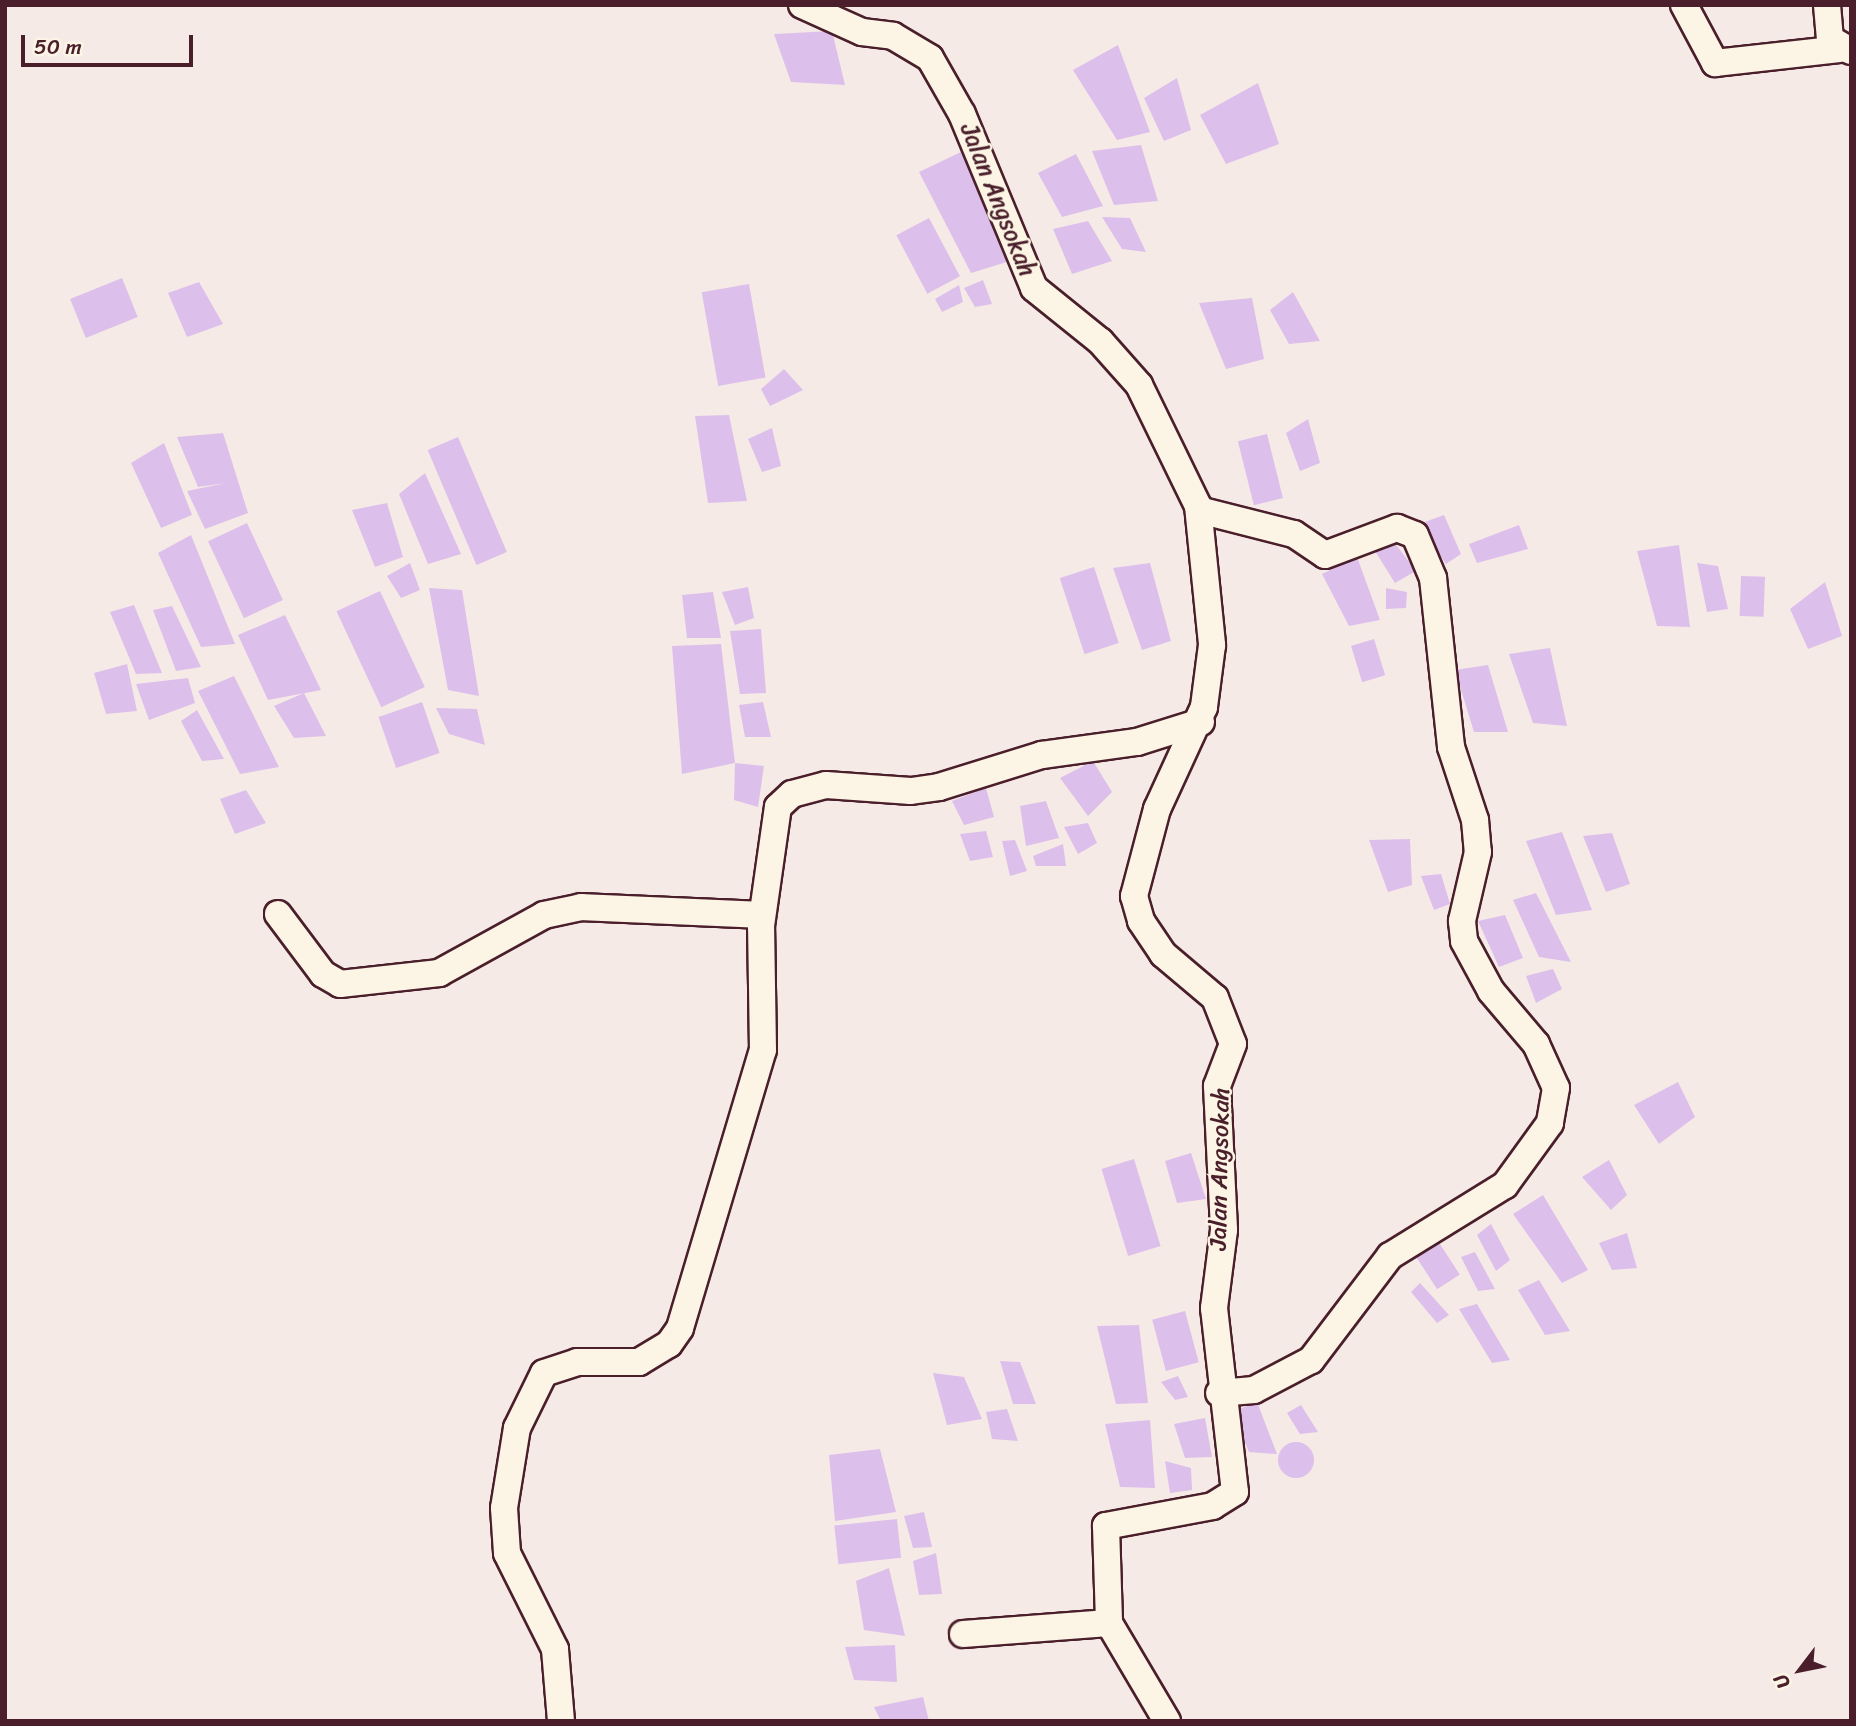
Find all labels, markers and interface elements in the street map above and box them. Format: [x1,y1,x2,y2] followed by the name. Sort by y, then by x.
[24,21,196,65] scale bar
[34,28,82,66] text: 50 m
[954,120,1042,280] street label: Jalan Angsokah
[1204,1088,1236,1250] street label: Jalan Angsokah
[1765,1635,1835,1705] north arrow
[1764,1667,1799,1695] text: U

